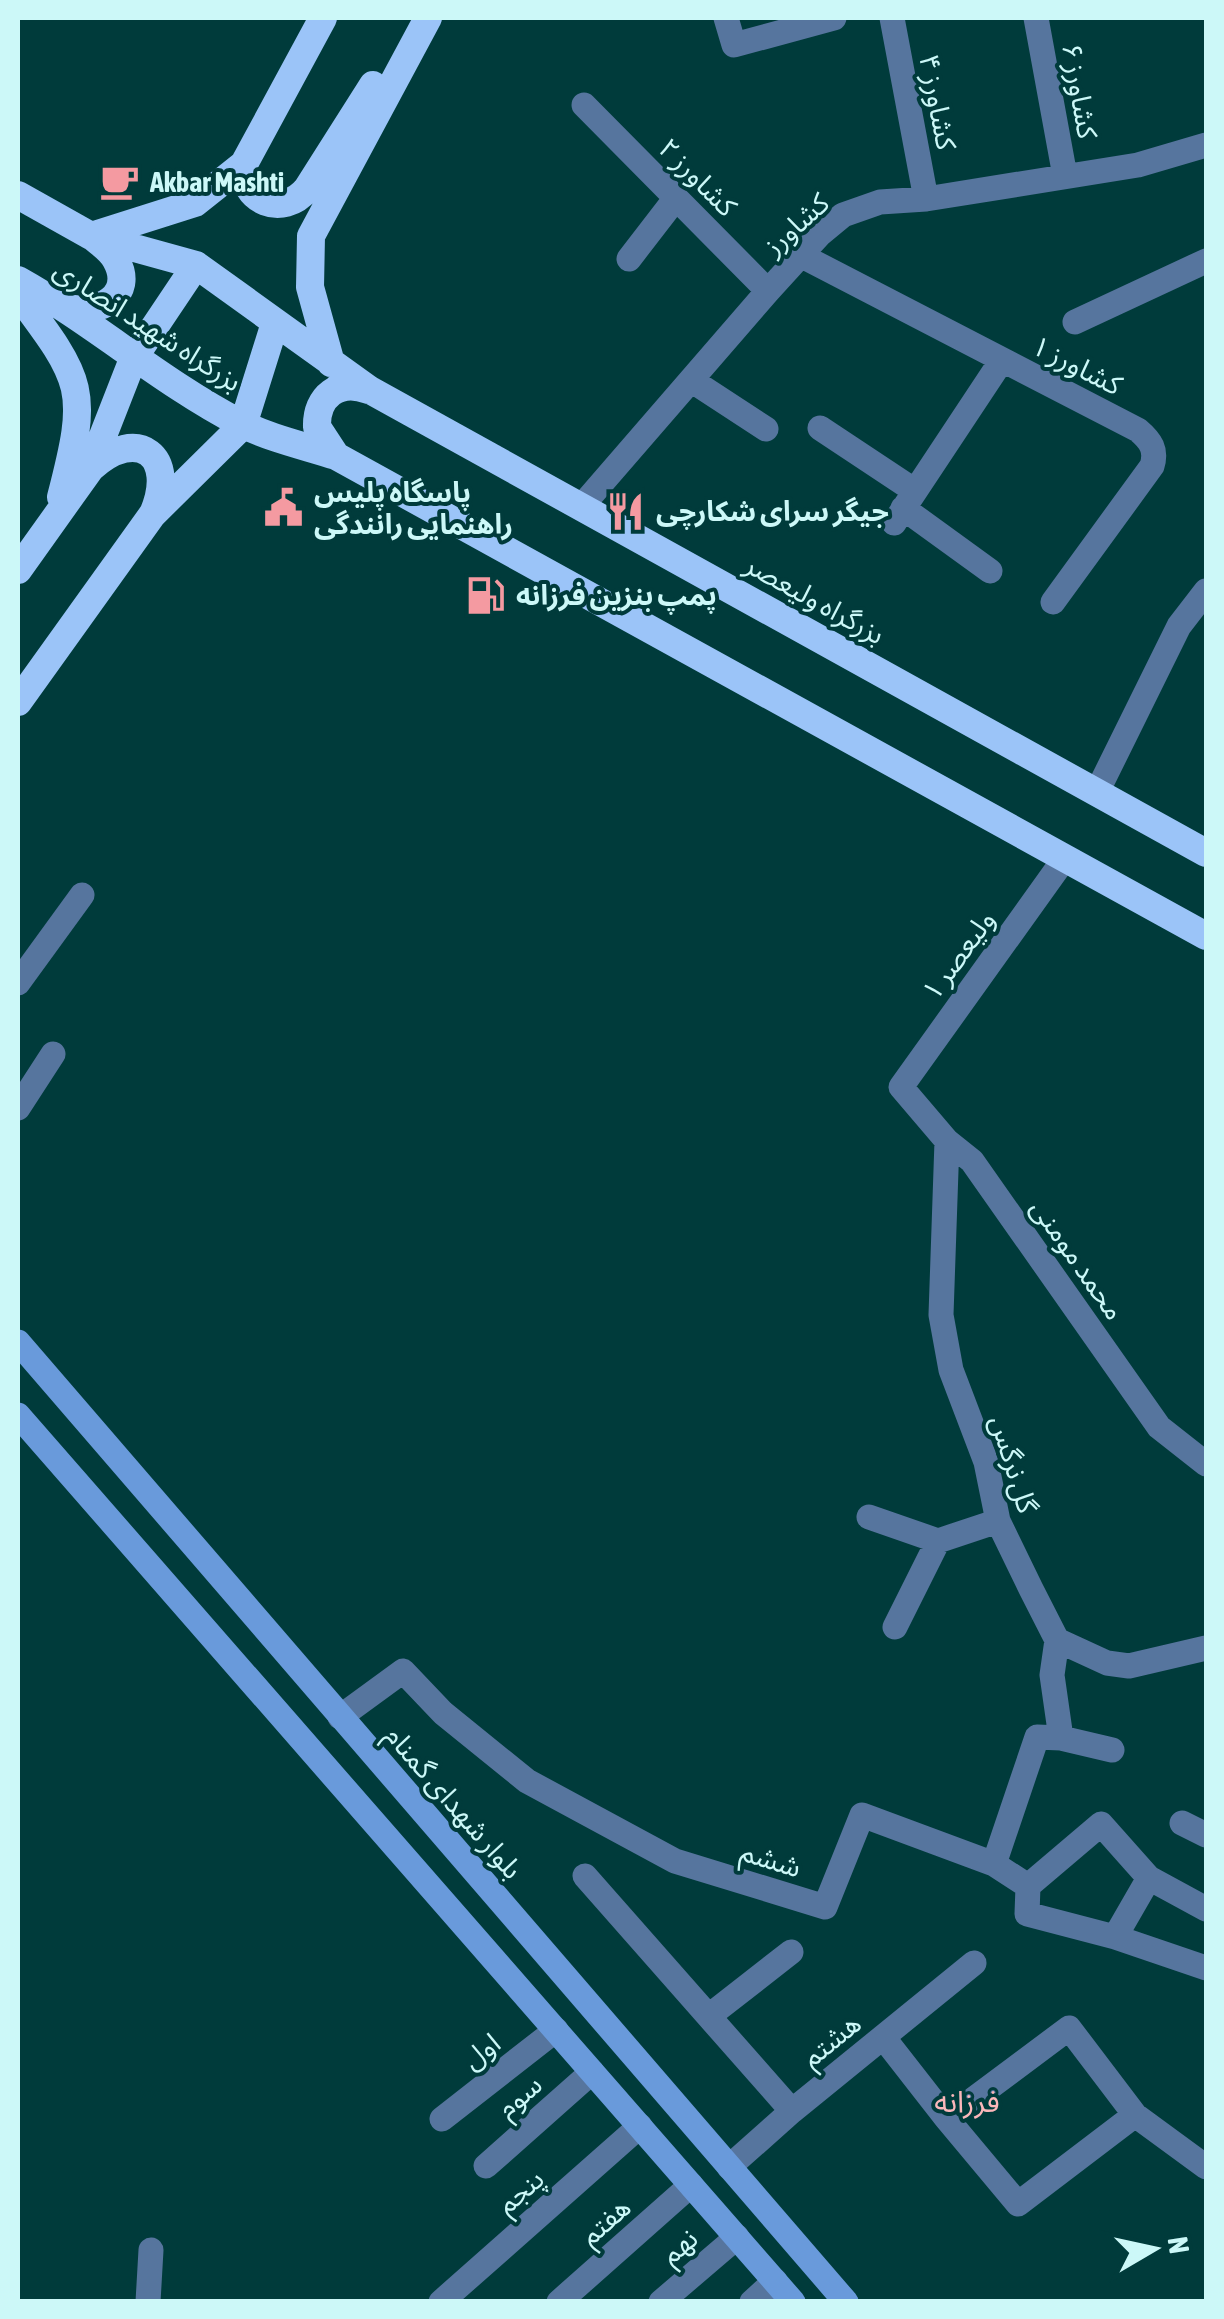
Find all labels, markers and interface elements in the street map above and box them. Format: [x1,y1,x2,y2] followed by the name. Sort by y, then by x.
[1055,41,1104,142] street label: کشاورز ۶
[912,52,963,153] street label: کشاورز ۴
[652,132,744,223] street label: کشاورز ۲
[99,161,141,203] cafe icon: Akbar Mashti
[149,166,284,198] place label: Akbar Mashti
[756,186,836,263] street label: کشاورز
[48,252,248,398] street label: بزرگراه شهید انصاری
[1026,329,1128,402] street label: کشاورز ۱
[314,476,513,541] place label: پاسگاه پلیس راهنمایی رانندگی
[263,487,305,529] public building icon: پاسگاه پلیس راهنمایی رانندگی
[605,490,647,532] restaurant icon: جیگر سرای شکارچی
[656,495,889,530] place label: جیگر سرای شکارچی
[739,547,890,651] street label: بزرگراه ولیعصر
[465,574,507,616] fuel station icon: پمپ بنزین فرزانه
[516,579,717,615] place label: پمپ بنزین فرزانه
[915,904,1002,1006] street label: ولیعصر ۱
[1024,1192,1131,1326] street label: محمد مومنی
[983,1411,1044,1517] street label: گل نرگس
[375,1719,529,1888] street label: بلوار شهدای گمنام
[735,1835,805,1889] street label: ششم
[795,2007,871,2078] street label: هشتم
[456,2026,507,2076] street label: اول
[490,2068,551,2128] street label: سوم
[934,2084,1000,2119] district label: فرزانه
[490,2162,554,2225] street label: پنجم
[573,2191,641,2256] street label: هفتم
[1104,2199,1204,2299] north arrow
[654,2222,707,2275] street label: نهم
[1162,2234,1196,2256] text: N

